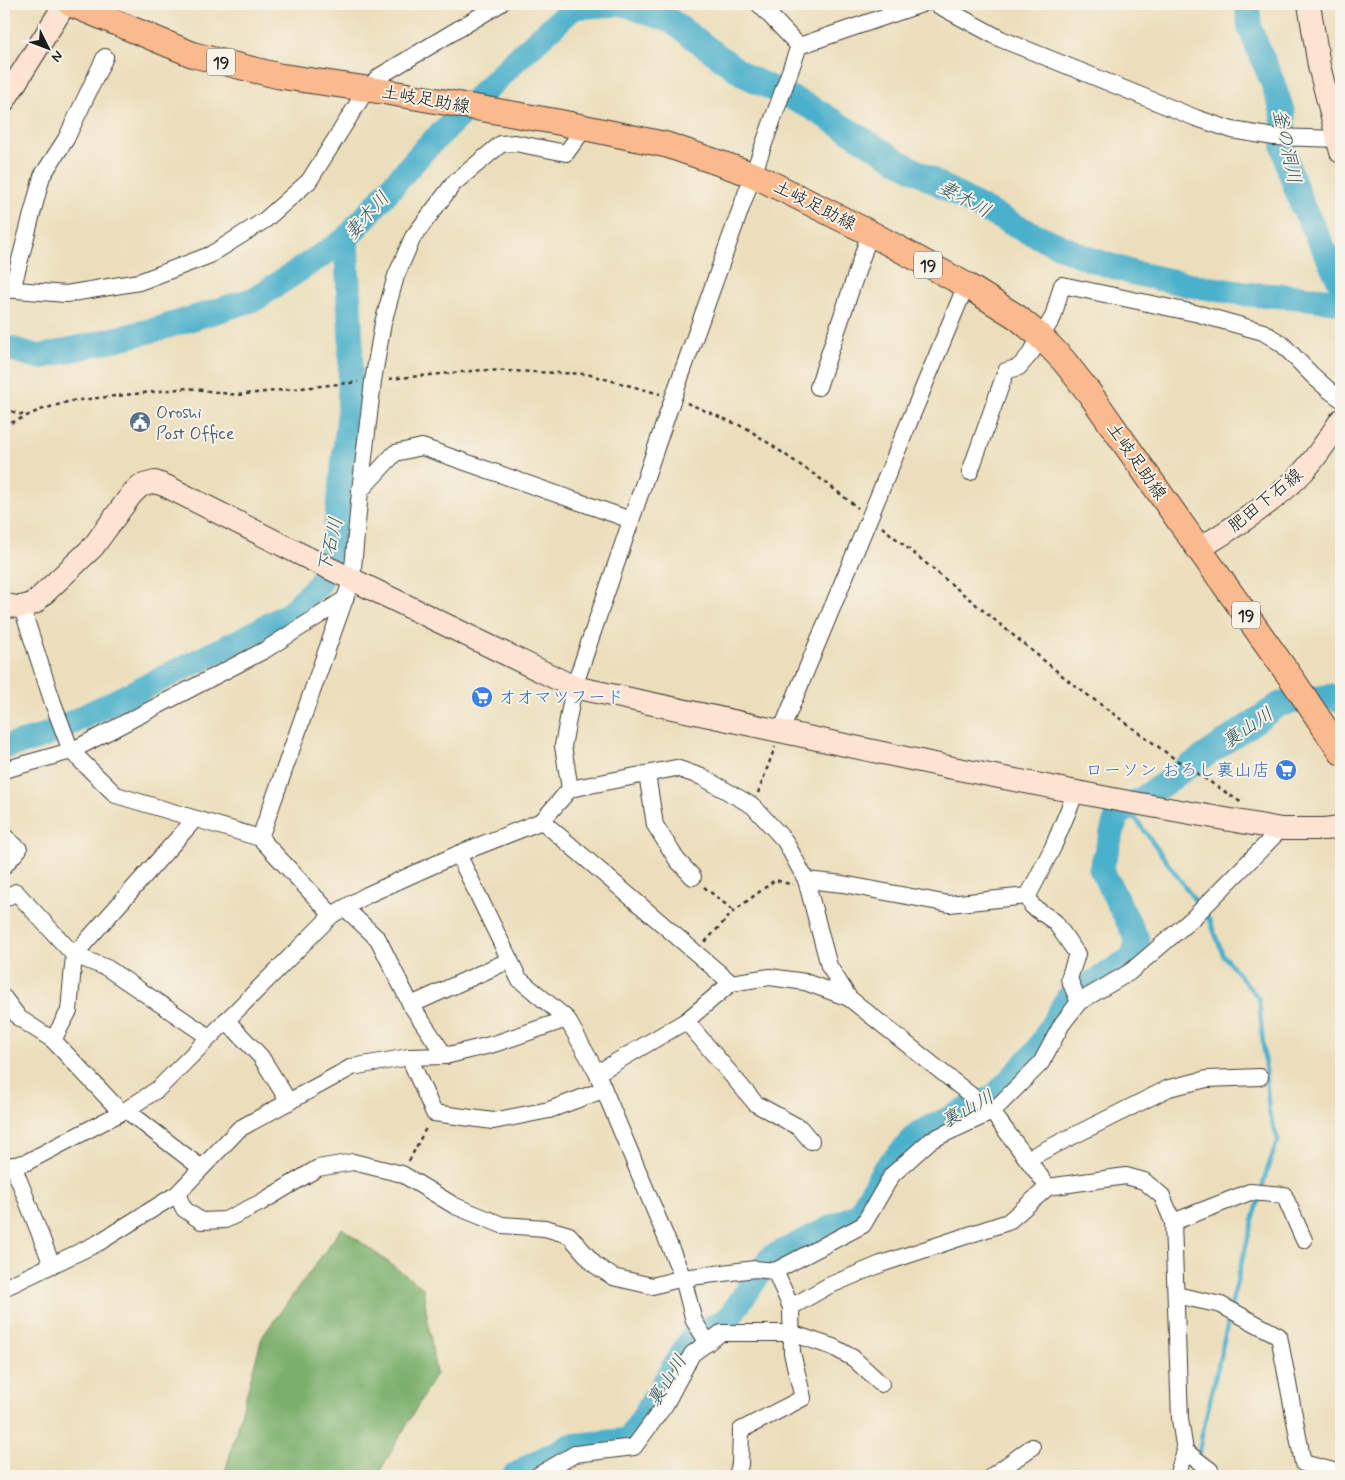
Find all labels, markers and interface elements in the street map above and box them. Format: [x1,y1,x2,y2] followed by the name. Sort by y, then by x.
[22,22,72,72] north arrow
[47,47,67,66] text: N
[207,48,235,76] road number: 19
[379,80,472,120] street label: 土岐足助線
[1266,107,1307,186] water label: 釜の洞川
[769,175,860,237] street label: 土岐足助線
[933,175,995,224] water label: 妻木川
[339,186,395,246] water label: 妻木川
[914,252,942,278] road number: 19
[156,401,235,446] place label: Oroshi Post Office
[128,410,152,434] public building icon: Oroshi Post Office
[1101,418,1172,505] street label: 土岐足助線
[1223,463,1308,538] street label: 肥田下石線
[312,515,349,576] water label: 下石川
[1232,602,1260,628] road number: 19
[470,685,494,709] supermarket icon: オオマツフード
[498,686,624,710] place label: オオマツフード
[1217,702,1278,755] water label: 裏山川
[1274,758,1298,782] supermarket icon: ローソン おろし裏山店
[1085,759,1270,783] place label: ローソン おろし裏山店
[937,1085,999,1134] water label: 裏山川
[642,1350,693,1412] water label: 裏山川

